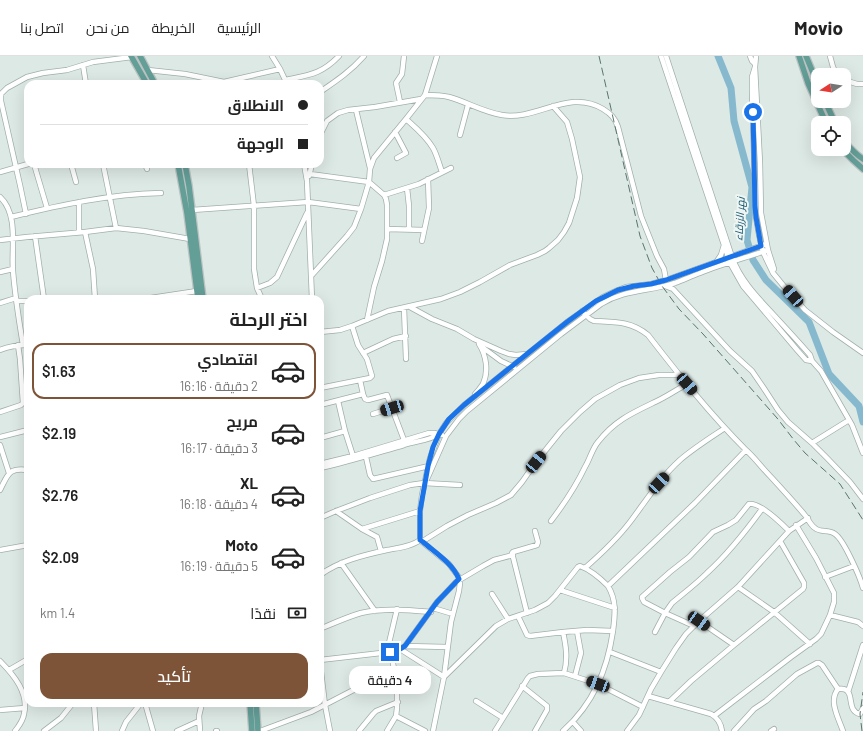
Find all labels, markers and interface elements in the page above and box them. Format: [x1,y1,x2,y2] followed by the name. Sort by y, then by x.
[794,16,843,39] text: Movio
[20,19,64,36] text: اتصل بنا
[86,19,130,36] text: من نحن
[152,19,195,36] text: الخريطة
[217,19,261,36] text: الرئيسية
[811,68,851,108] north arrow
[811,68,851,156] map controls
[228,96,284,114] text: الانطلاق
[744,103,762,121] route start
[811,116,851,156] button: locate
[237,134,284,152] text: الوجهة
[731,196,748,241] water label: نهر الزرقاء
[781,283,805,309] car
[230,308,308,330] text: اختر الرحلة
[198,350,258,368] text: اقتصادي
[270,353,306,389] icon: car
[42,362,76,380] text: $1.63
[675,371,699,397] car
[180,378,258,394] text: 2 دقيقة · 16:16
[379,399,405,417] car
[226,412,258,430] text: مريح
[270,415,306,451] icon: car
[42,424,76,442] text: $2.19
[181,440,258,456] text: 3 دقيقة · 16:17
[524,449,548,475] car
[646,470,672,496] car
[240,474,258,492] text: XL
[270,477,306,513] icon: car
[42,486,78,504] text: $2.76
[180,496,258,512] text: 4 دقيقة · 16:18
[225,536,258,554] text: Moto
[270,539,306,575] icon: car
[42,548,79,566] text: $2.09
[180,558,258,574] text: 5 دقيقة · 16:19
[286,602,308,624] icon: cash
[250,604,276,622] text: نقدًا
[40,605,75,621] text: 1.4 km
[686,609,712,633] car
[381,643,399,661] route end
[40,653,308,699] button: تأكيد
[349,666,431,694] callout: 4 دقيقة
[368,672,412,688] text: 4 دقيقة
[585,674,611,694] car

